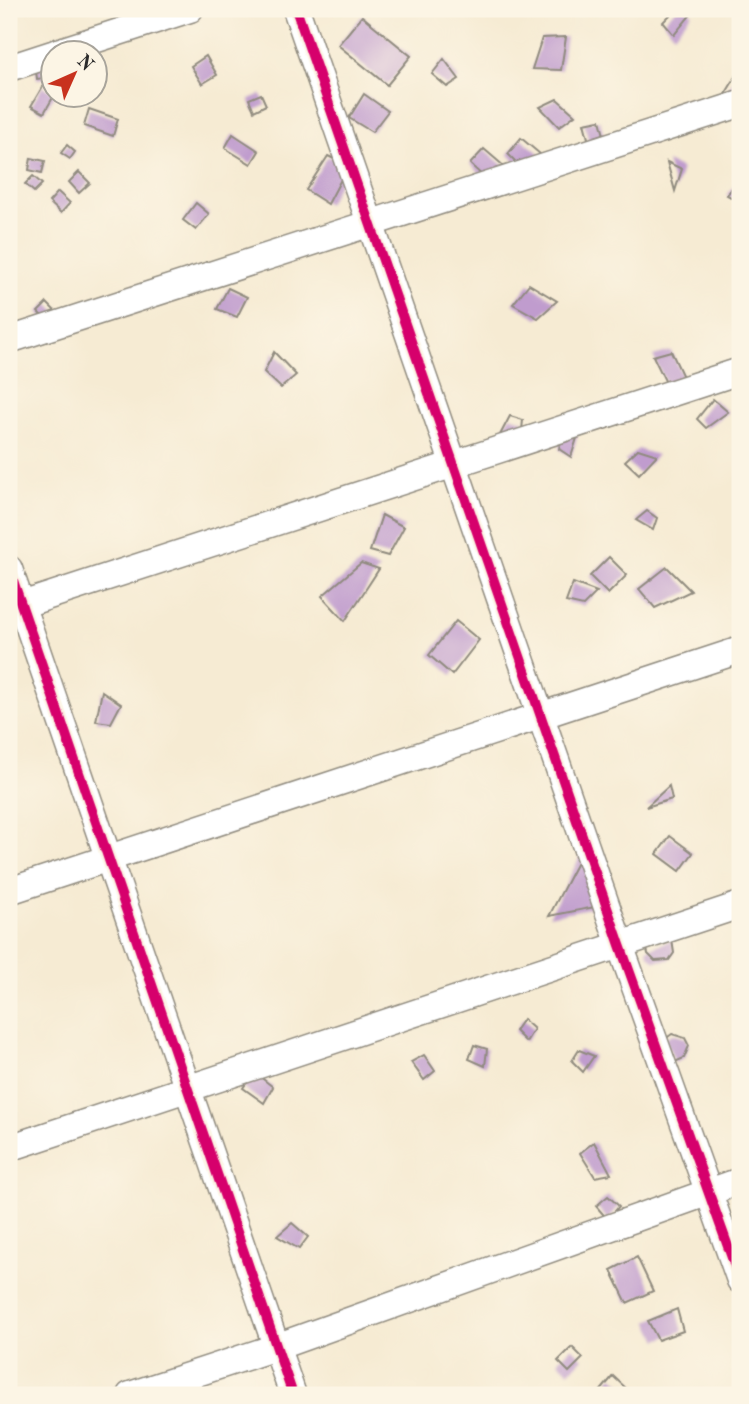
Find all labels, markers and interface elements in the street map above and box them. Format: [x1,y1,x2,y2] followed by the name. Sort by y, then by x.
[38,38,108,108] north arrow
[72,52,96,76] text: N

